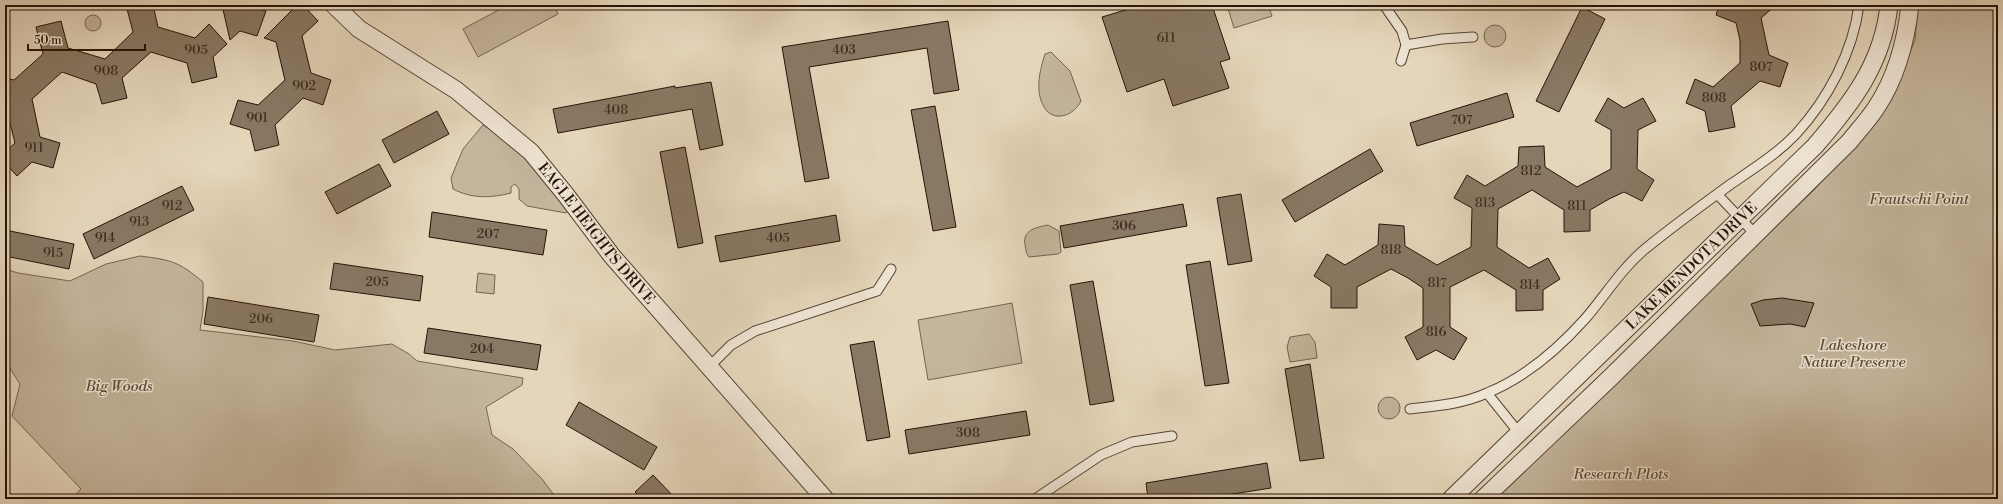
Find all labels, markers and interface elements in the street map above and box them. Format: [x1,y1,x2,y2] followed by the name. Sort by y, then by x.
[28,26,145,52] scale bar
[1156,30,1176,46] house number: 611
[34,33,62,48] text: 50 m
[184,42,208,58] house number: 905
[832,42,856,58] house number: 403
[1750,59,1773,75] house number: 807
[94,63,118,79] house number: 908
[292,78,316,94] house number: 902
[1702,90,1726,106] house number: 808
[604,102,628,118] house number: 408
[246,110,268,126] house number: 901
[1451,112,1473,128] house number: 707
[24,140,44,156] house number: 911
[534,159,659,308] street label: EAGLE HEIGHTS DRIVE
[1521,163,1541,179] house number: 812
[1869,190,1970,209] park label: Frautschi Point
[1475,195,1495,211] house number: 813
[162,198,182,214] house number: 912
[1567,198,1587,214] house number: 811
[1622,198,1761,334] street label: LAKE MENDOTA DRIVE
[129,214,149,230] house number: 913
[1112,218,1136,234] house number: 306
[477,226,500,242] house number: 207
[95,230,115,246] house number: 914
[766,230,790,246] house number: 405
[1380,242,1402,258] house number: 818
[43,245,63,261] house number: 915
[365,274,389,290] house number: 205
[1427,275,1447,291] house number: 817
[1520,277,1541,293] house number: 814
[249,311,273,327] house number: 206
[1426,324,1446,340] house number: 816
[1799,336,1906,372] park label: Lakeshore Nature Preserve
[470,341,494,357] house number: 204
[84,377,153,396] park label: Big Woods
[956,425,980,441] house number: 308
[1572,465,1669,484] park label: Research Plots

